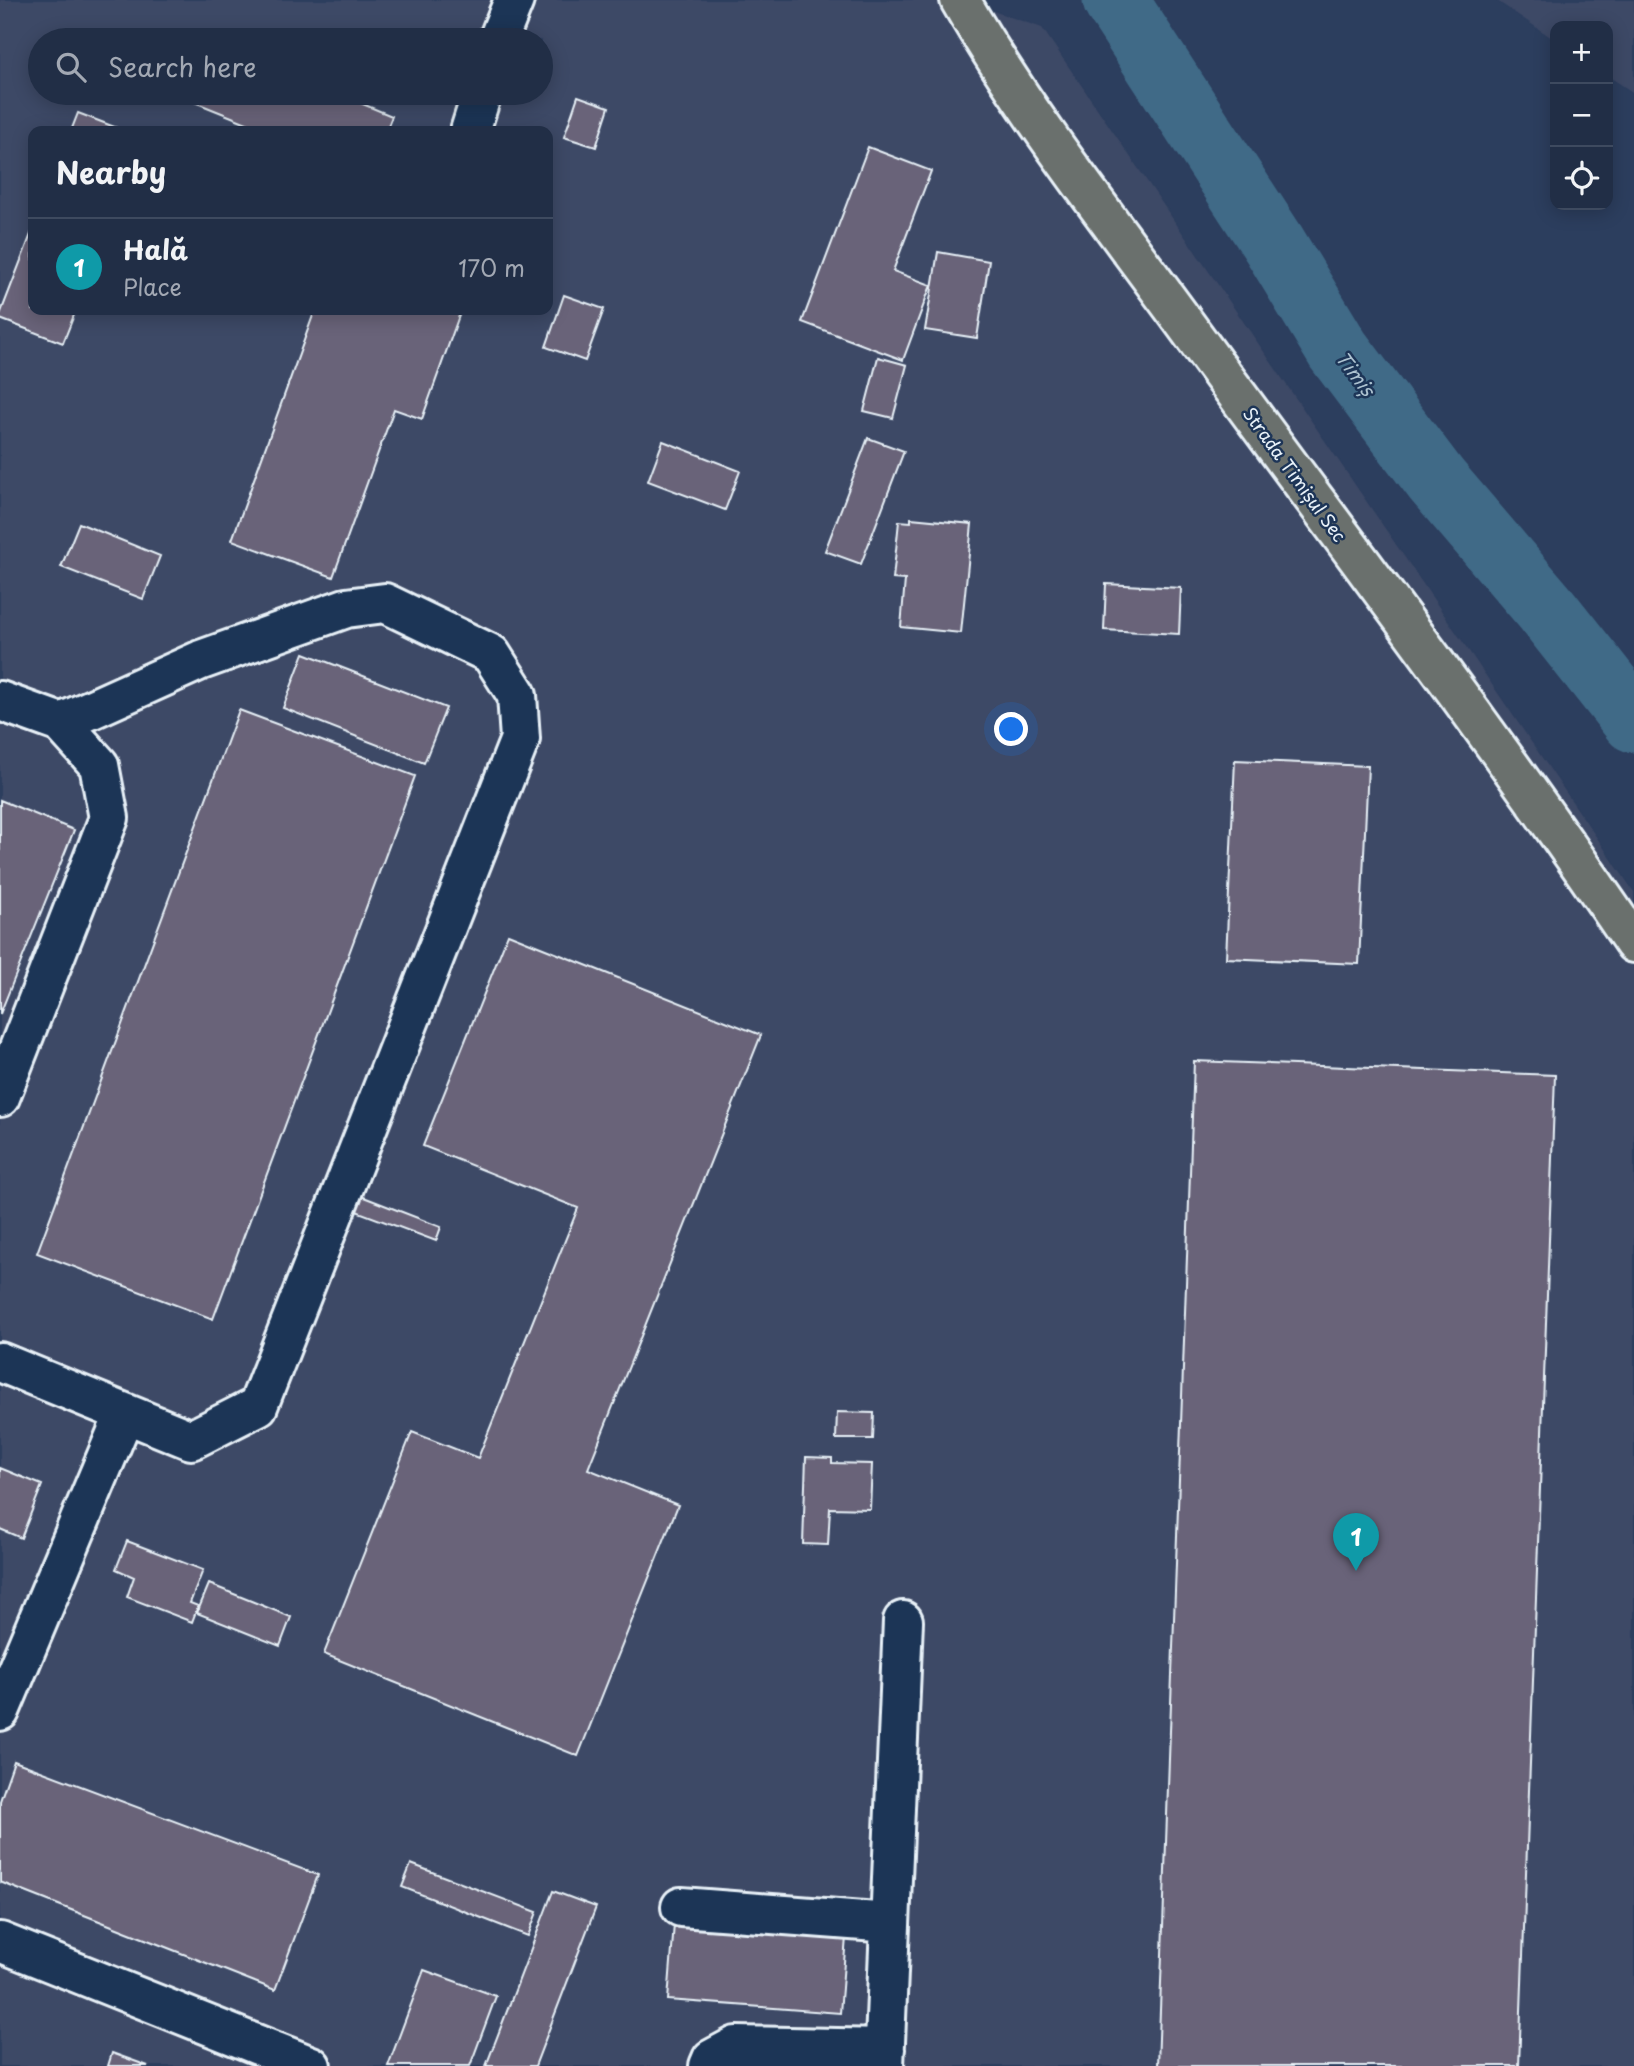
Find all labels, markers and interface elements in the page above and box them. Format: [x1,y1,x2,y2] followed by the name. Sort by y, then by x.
[1550,21,1613,210] map controls
[1550,21,1613,84] button: +
[28,28,553,105] search box
[108,47,257,86] text: Search here
[52,48,90,86] icon: search
[1550,84,1613,147] button: −
[1550,147,1613,210] button: locate
[56,149,166,194] text: Nearby
[123,230,188,269] text: Hală
[74,250,85,285] text: 1
[458,250,525,285] text: 170 m
[123,269,182,304] text: Place
[1330,345,1383,403] water label: Timiș
[1237,401,1353,547] street label: Strada Timișul Sec
[994,712,1028,746] your location
[1333,1513,1379,1571] pin: 1

